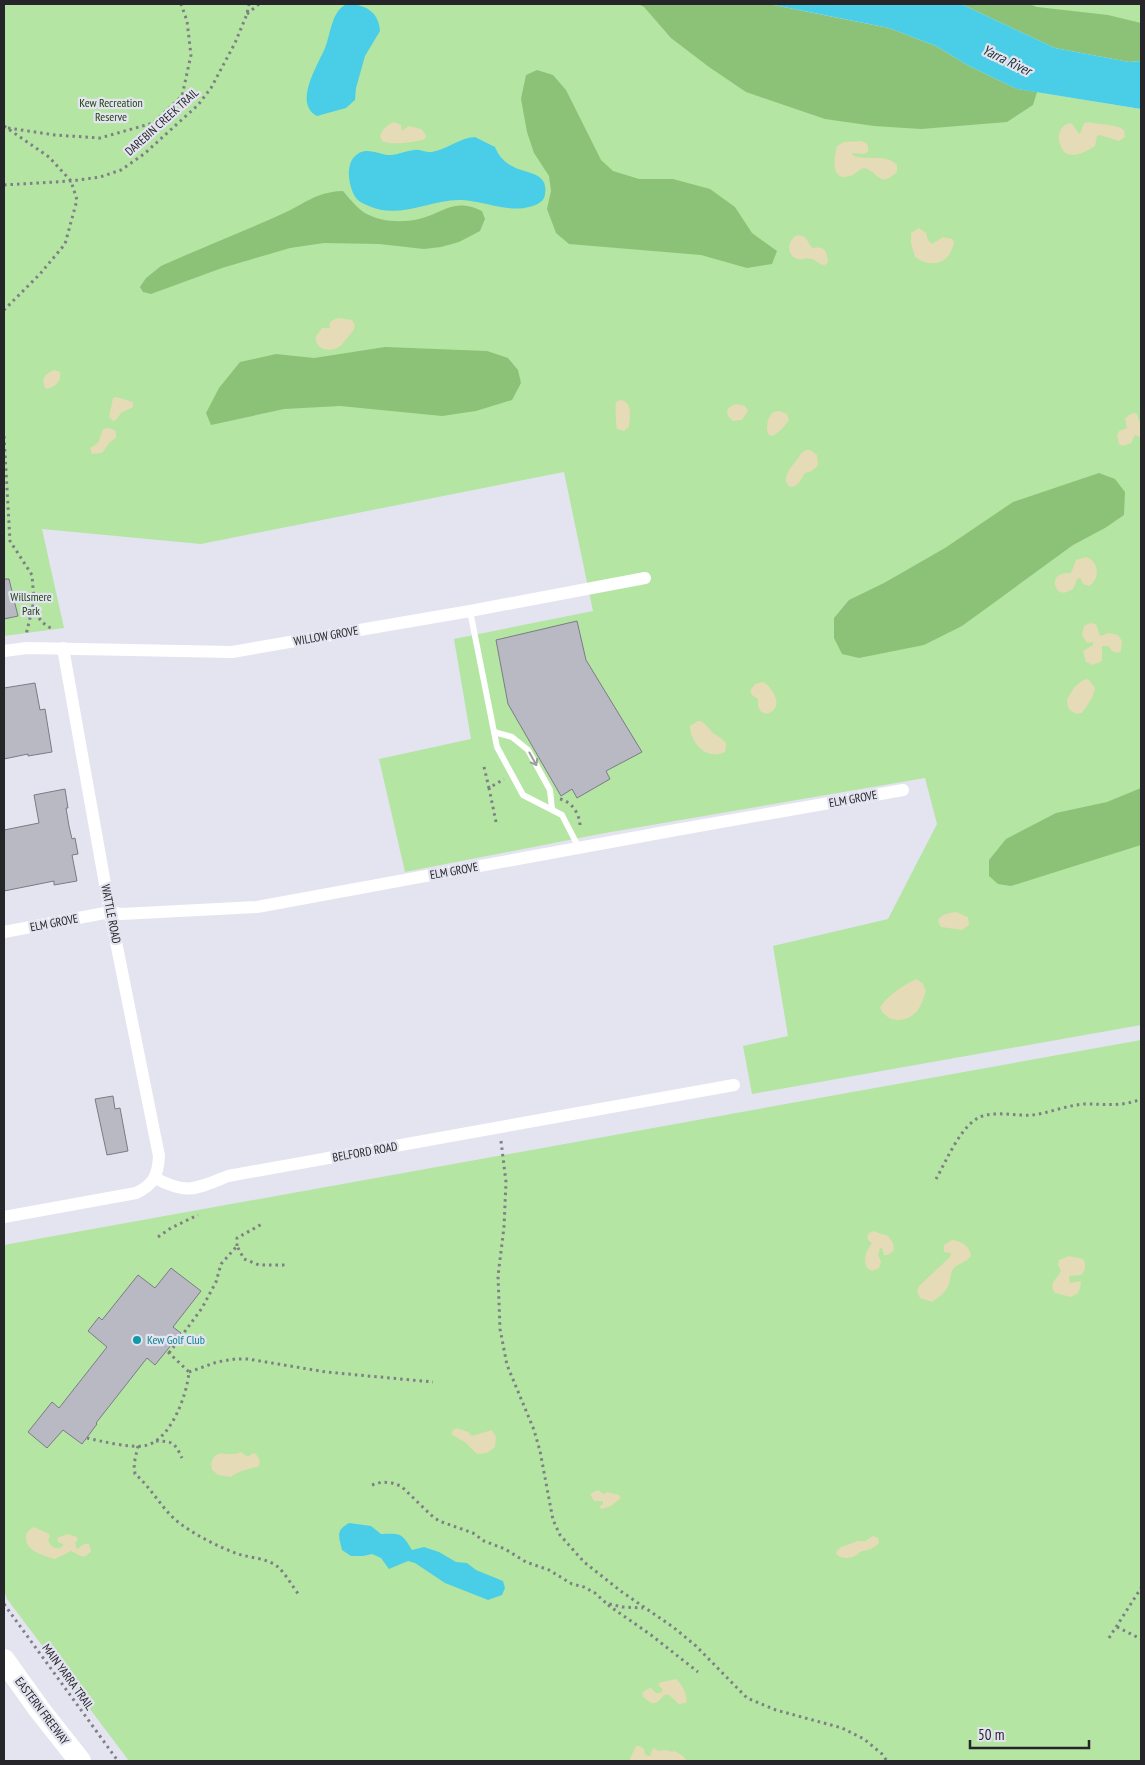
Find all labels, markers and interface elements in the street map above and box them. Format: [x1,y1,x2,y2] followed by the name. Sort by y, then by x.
[980,40,1036,80] water label: Yarra River
[122,85,202,159] street label: DAREBIN CREEK TRAIL
[79,95,143,124] park label: Kew Recreation Reserve
[10,589,52,618] park label: Willsmere Park
[292,622,359,649] street label: WILLOW GROVE
[528,751,538,766] one-way arrow
[828,787,878,810] street label: ELM GROVE
[429,859,479,882] street label: ELM GROVE
[98,883,125,945] street label: WATTLE ROAD
[29,911,79,935] street label: ELM GROVE
[331,1138,399,1165] street label: BELFORD ROAD
[147,1332,205,1347] place label: Kew Golf Club
[131,1334,143,1346] marker: Kew Golf Club
[39,1641,98,1713] street label: MAIN YARRA TRAIL
[12,1674,73,1748] street label: EASTERN FREEWAY
[970,1718,1089,1750] scale bar
[978,1725,1004,1744] text: 50 m

